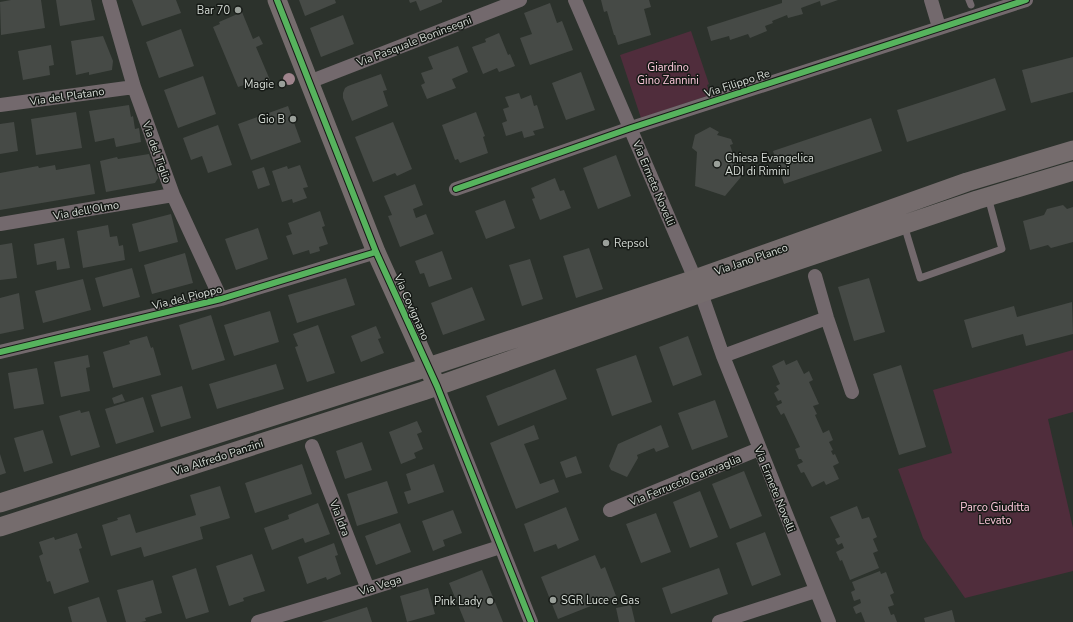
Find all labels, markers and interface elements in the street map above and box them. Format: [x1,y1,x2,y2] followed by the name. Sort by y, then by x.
[197,3,230,18] place label: Bar 70
[233,5,243,15] marker: Bar 70
[354,13,474,71] street label: Via Pasquale Boninsegni
[637,60,699,88] park label: Giardino Gino Zannini
[702,66,772,101] street label: Via Filippo Re
[244,77,274,92] place label: Magie
[277,79,287,89] marker: Magie
[28,84,105,109] street label: Via del Platano
[258,112,285,127] place label: Gio B
[288,114,298,124] marker: Gio B
[138,118,175,185] street label: Via del Tiglio
[628,137,678,228] street label: Via Ermete Novelli
[725,151,814,179] place label: Chiesa Evangelica ADI di Rimini
[712,159,722,169] marker: Chiesa Evangelica ADI di Rimini
[51,197,120,224] street label: Via dell'Olmo
[614,236,649,251] place label: Repsol
[601,238,611,248] marker: Repsol
[711,240,790,279] street label: Via Jano Planco
[390,271,433,343] street label: Via Covignano
[150,282,224,314] street label: Via del Pioppo
[170,436,265,479] street label: Via Alfredo Panzini
[750,443,799,534] street label: Via Ermete Novelli
[626,451,743,510] street label: Via Ferruccio Garavaglia
[325,497,353,539] street label: Via Idra
[960,500,1030,528] park label: Parco Giuditta Levato
[356,572,403,599] street label: Via Vega
[561,593,639,608] place label: SGR Luce e Gas
[434,594,482,609] place label: Pink Lady
[548,595,558,605] marker: SGR Luce e Gas
[485,596,495,606] marker: Pink Lady

